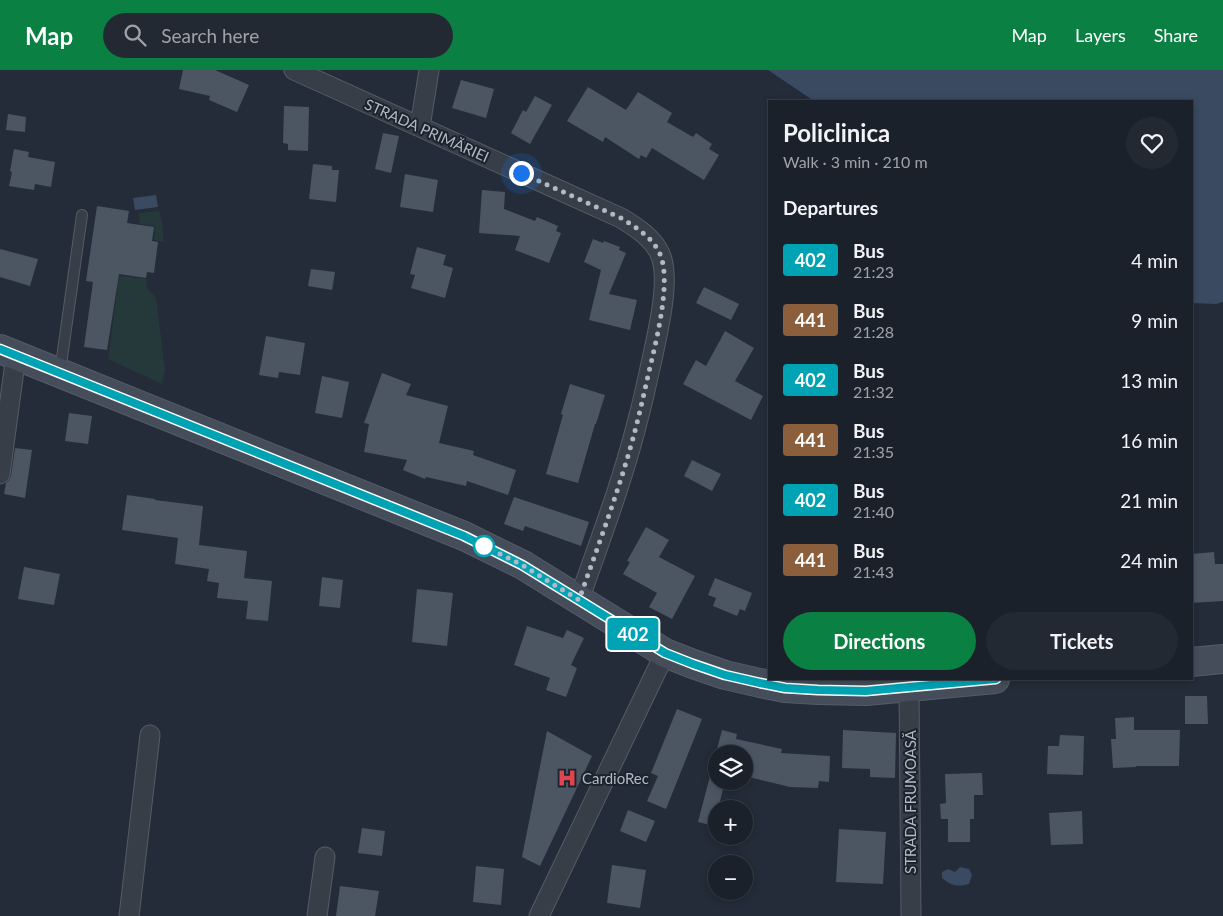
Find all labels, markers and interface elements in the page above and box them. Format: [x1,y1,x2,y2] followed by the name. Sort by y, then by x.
[103,13,453,58] search box
[25,21,73,50] text: Map
[121,21,149,49] icon: search
[161,24,259,47] text: Search here
[1011,24,1047,46] text: Map
[1075,24,1126,46] text: Layers
[1154,24,1198,46] text: Share
[362,94,492,166] street label: STRADA PRIMĂRIEI
[1126,117,1178,169] button: heart
[783,118,890,147] text: Policlinica
[783,152,928,171] text: Walk · 3 min · 210 m
[509,161,534,186] your location
[783,196,878,219] text: Departures
[853,239,884,262] text: Bus
[795,249,826,271] text: 402
[1131,249,1178,272] text: 4 min
[853,262,894,281] text: 21:23
[853,299,884,322] text: Bus
[795,309,826,331] text: 441
[1131,309,1178,332] text: 9 min
[853,322,894,341] text: 21:28
[853,359,884,382] text: Bus
[795,369,826,391] text: 402
[1120,369,1178,392] text: 13 min
[853,382,894,401] text: 21:32
[853,419,884,442] text: Bus
[795,429,826,451] text: 441
[1120,429,1178,452] text: 16 min
[853,442,894,461] text: 21:35
[853,479,884,502] text: Bus
[795,489,826,511] text: 402
[1120,489,1178,512] text: 21 min
[853,502,894,521] text: 21:40
[473,535,495,557] unlabelled marker
[853,539,884,562] text: Bus
[795,549,826,571] text: 441
[1120,549,1178,572] text: 24 min
[853,562,894,581] text: 21:43
[783,612,976,670] button: Directions
[986,612,1178,670] button: Tickets
[604,618,662,650] line badge: 402
[617,623,649,645] text: 402
[901,729,919,874] street label: STRADA FRUMOASĂ
[708,745,753,900] map controls
[708,745,753,790] button: layers
[556,767,578,789] hospital icon: CardioRec
[582,769,649,787] place label: CardioRec
[708,800,753,845] button: +
[708,855,753,900] button: −

